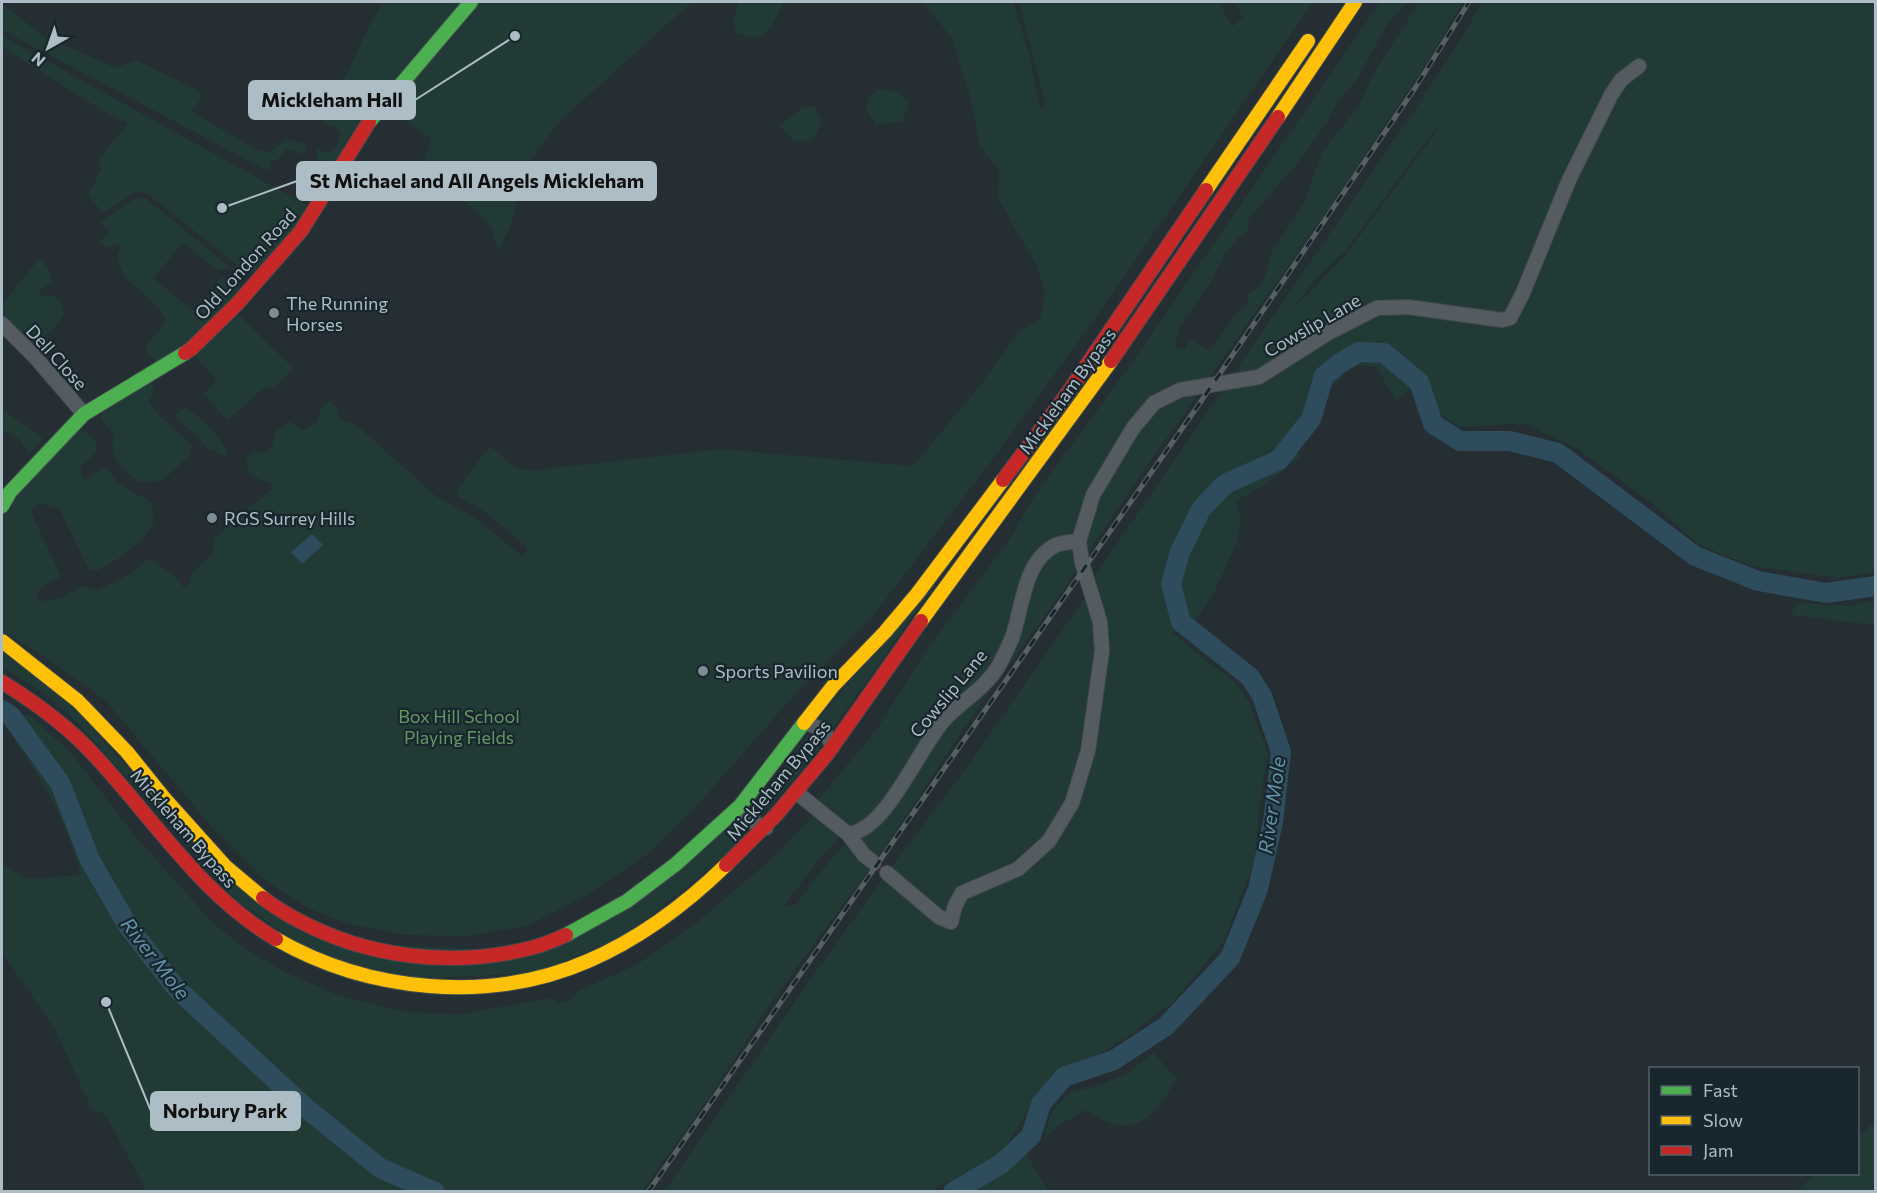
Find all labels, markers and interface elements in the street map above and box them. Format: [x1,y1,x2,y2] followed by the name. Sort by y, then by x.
[18,18,78,78] north arrow
[27,49,49,71] text: N
[249,81,415,119] callout: Mickleham Hall
[261,87,403,111] text: Mickleham Hall
[297,162,656,200] callout: St Michael and All Angels Mickleham
[310,168,644,192] text: St Michael and All Angels Mickleham
[190,204,300,324] street label: Old London Road
[1260,288,1364,362] street label: Cowslip Lane
[286,292,388,335] place label: The Running Horses
[267,306,281,320] marker: The Running Horses
[22,320,92,394] street label: Dell Close
[1014,324,1120,458] street label: Mickleham Bypass
[224,507,355,529] place label: RGS Surrey Hills
[205,511,219,525] marker: RGS Surrey Hills
[905,645,991,741] street label: Cowslip Lane
[715,660,838,682] place label: Sports Pavilion
[696,664,710,678] marker: Sports Pavilion
[398,705,520,748] park label: Box Hill School Playing Fields
[721,715,835,845] street label: Mickleham Bypass
[1252,755,1290,855] water label: River Mole
[126,764,242,892] street label: Mickleham Bypass
[116,912,196,1004] water label: River Mole
[1649,1067,1859,1175] legend
[1703,1079,1738,1101] text: Fast
[151,1092,300,1130] callout: Norbury Park
[163,1098,288,1122] text: Norbury Park
[1703,1109,1743,1131] text: Slow
[1703,1139,1733,1161] text: Jam

